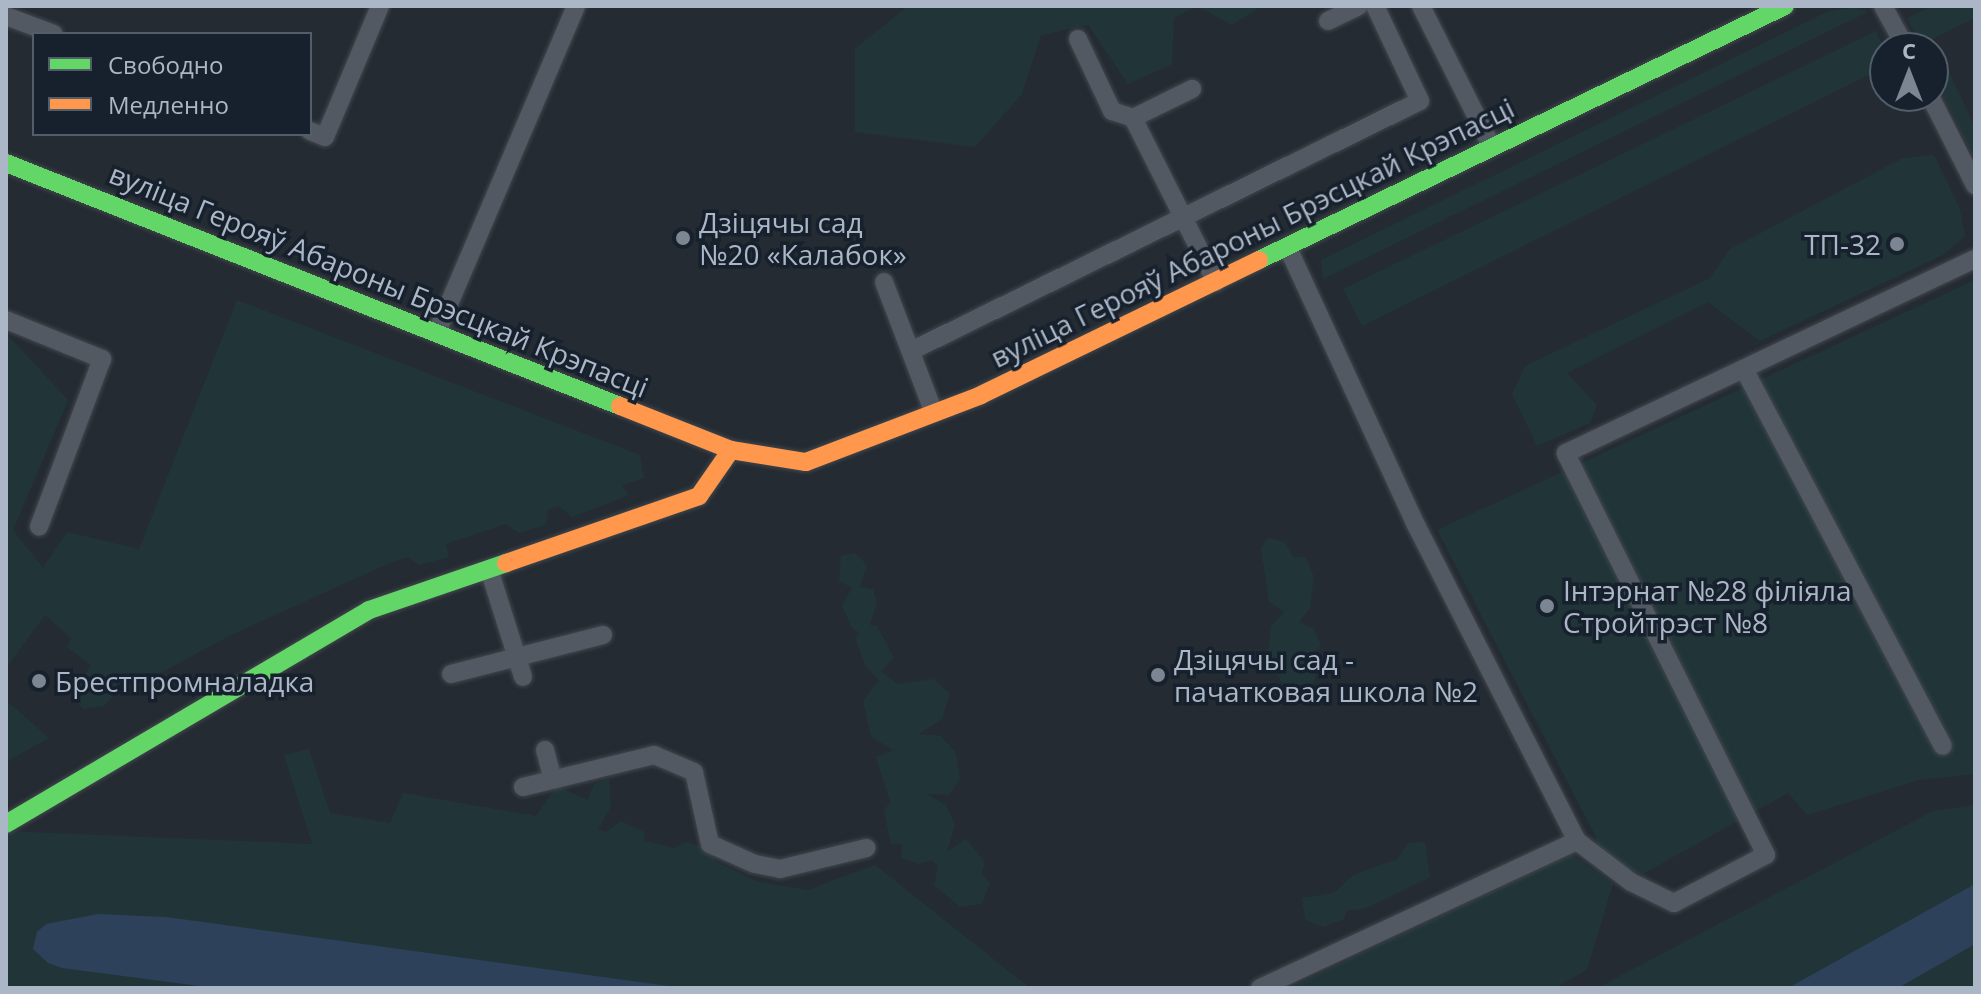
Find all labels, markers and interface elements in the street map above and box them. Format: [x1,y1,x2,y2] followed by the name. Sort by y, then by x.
[32,32,312,136] legend
[1869,32,1949,112] north arrow
[1902,35,1916,65] text: С
[108,48,223,81] text: Свободно
[108,88,229,121] text: Медленно
[985,90,1519,374] street label: вуліца Герояў Абароны Брэсцкай Крэпасці
[105,156,653,404] street label: вуліца Герояў Абароны Брэсцкай Крэпасці
[699,205,907,271] place label: Дзіцячы сад №20 «Калабок»
[1804,227,1881,261] place label: ТП-32
[674,229,692,247] marker: Дзіцячы сад №20 «Калабок»
[1888,235,1906,253] marker: ТП-32
[1563,573,1851,639] place label: Інтэрнат №28 фiлiяла Стройтрэст №8
[1538,597,1556,615] marker: Інтэрнат №28 фiлiяла Стройтрэст №8
[1174,642,1478,708] place label: Дзіцячы сад - пачатковая школа №2
[55,664,314,698] place label: Брестпромналадка
[1149,666,1167,684] marker: Дзіцячы сад - пачатковая школа №2
[30,672,48,690] marker: Брестпромналадка

